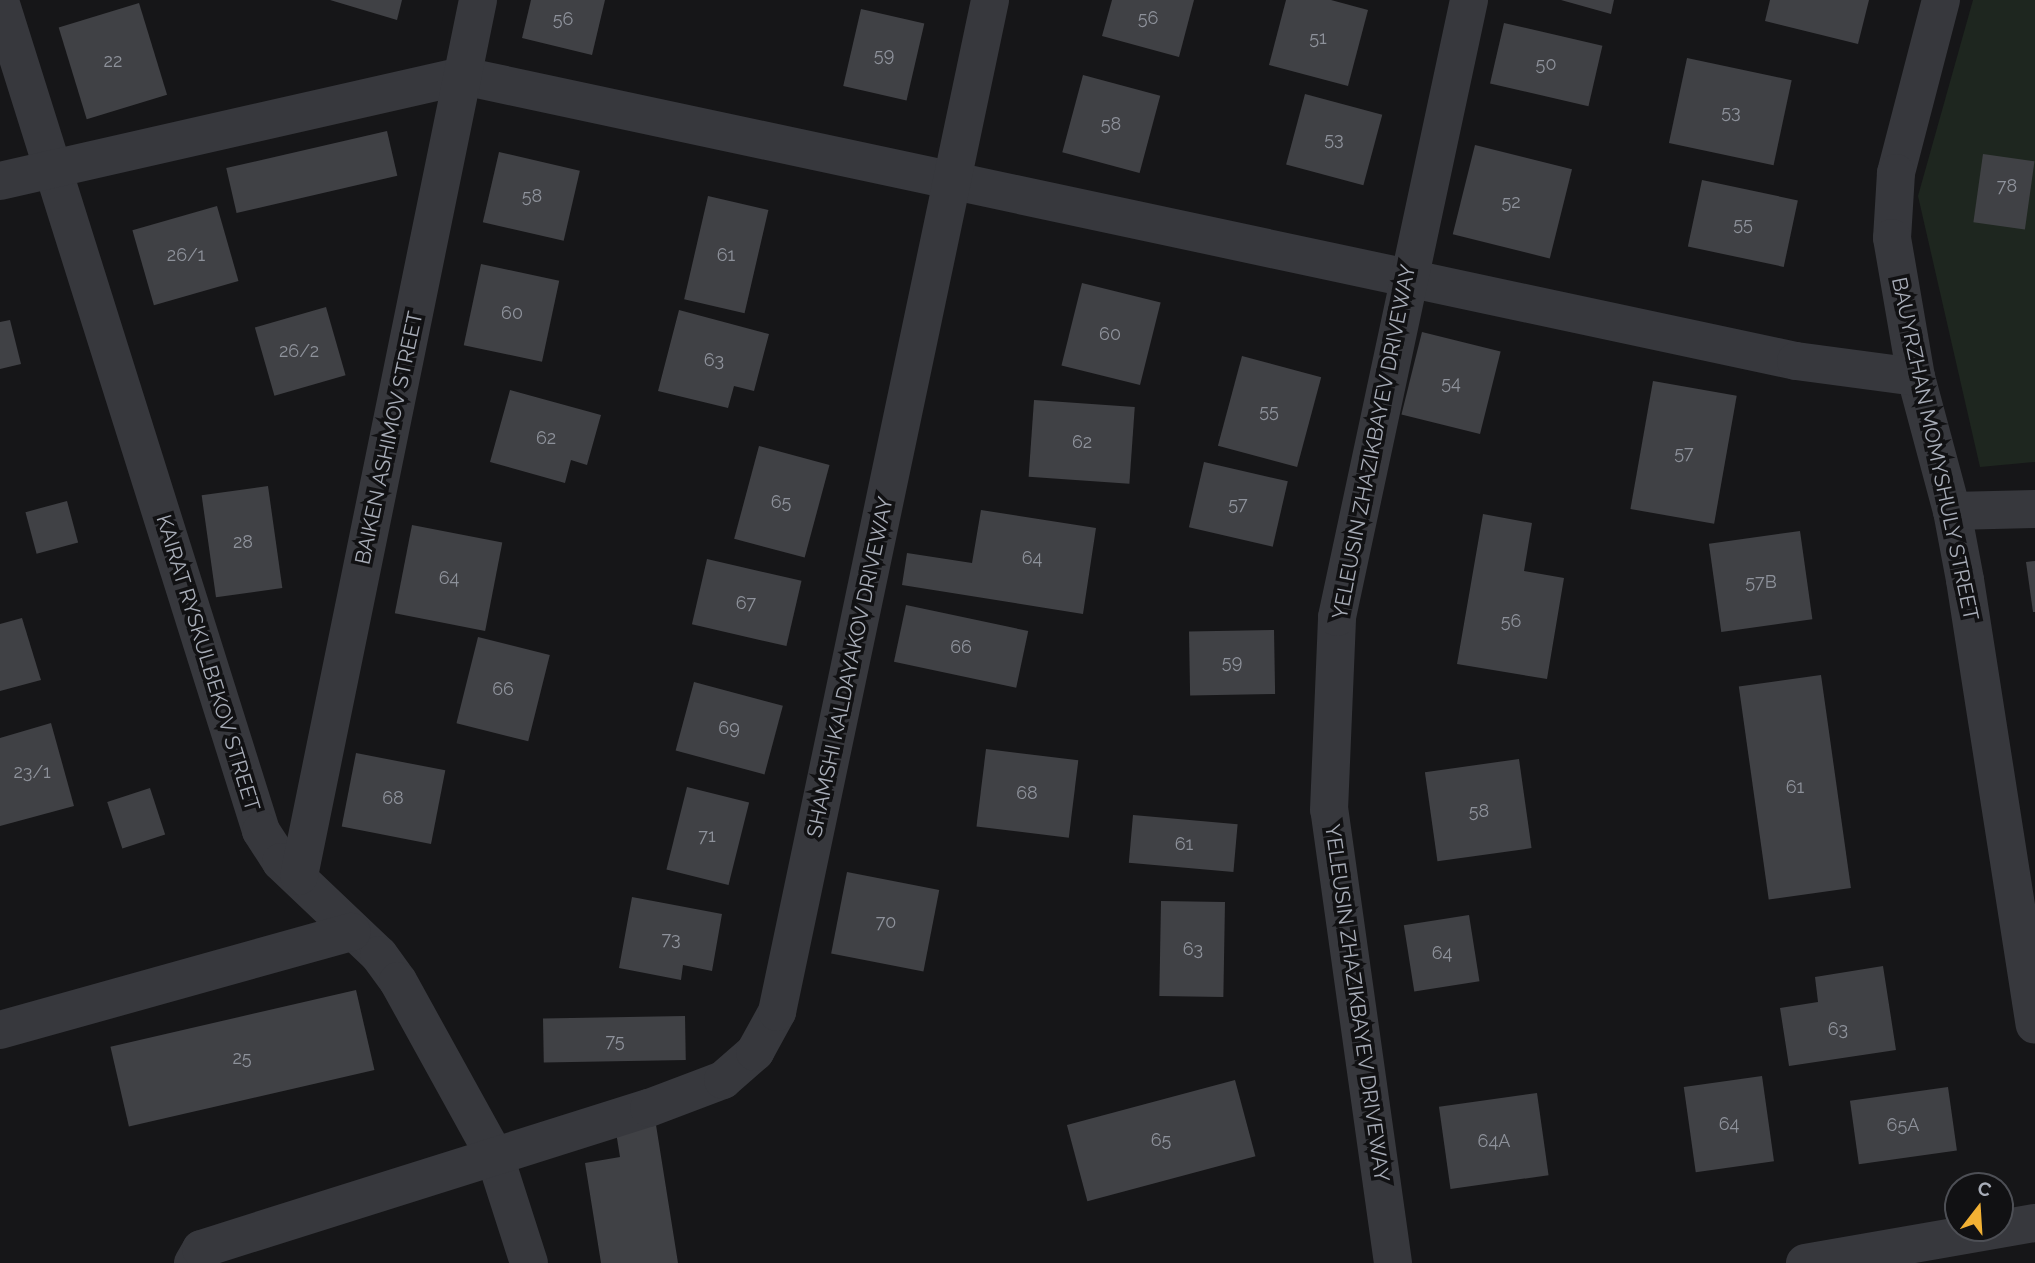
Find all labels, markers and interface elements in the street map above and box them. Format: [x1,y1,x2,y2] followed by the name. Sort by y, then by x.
[1138,7,1158,29] house number: 56
[553,8,573,30] house number: 56
[1309,27,1327,49] house number: 51
[874,44,894,66] house number: 59
[104,50,122,72] house number: 22
[1536,53,1556,75] house number: 50
[1721,101,1741,123] house number: 53
[1101,113,1121,135] house number: 58
[1324,128,1344,150] house number: 53
[1997,175,2017,197] house number: 78
[522,185,542,207] house number: 58
[1501,191,1521,213] house number: 52
[1733,213,1753,235] house number: 55
[167,244,205,266] house number: 26/1
[717,244,735,266] house number: 61
[1327,262,1421,622] street label: YELEUSIN ZHAZIKBAYEV DRIVEWAY
[1886,275,1984,623] street label: BAUYRZHAN MOMYSHULY STREET
[501,302,523,324] house number: 60
[350,309,428,567] street label: BAIKEN ASHIMOV STREET
[1099,323,1121,345] house number: 60
[279,340,319,362] house number: 26/2
[704,349,724,371] house number: 63
[1441,372,1461,394] house number: 54
[1259,400,1279,422] house number: 55
[536,427,556,449] house number: 62
[1072,431,1092,453] house number: 62
[1674,442,1694,464] house number: 57
[771,491,791,513] house number: 65
[1228,493,1248,515] house number: 57
[801,494,899,840] street label: SHAMSHI KALDAYAKOV DRIVEWAY
[151,511,265,815] street label: KAIRAT RYSKULBEKOV STREET
[233,531,253,553] house number: 28
[1022,547,1042,569] house number: 64
[439,567,459,589] house number: 64
[1745,571,1777,593] house number: 57В
[736,592,756,614] house number: 67
[1501,610,1521,632] house number: 56
[950,636,972,658] house number: 66
[1222,651,1242,673] house number: 59
[492,678,514,700] house number: 66
[718,717,740,739] house number: 69
[13,761,51,783] house number: 23/1
[1786,776,1804,798] house number: 61
[1016,782,1038,804] house number: 68
[382,787,404,809] house number: 68
[1469,800,1489,822] house number: 58
[1319,822,1395,1184] street label: YELEUSIN ZHAZIKBAYEV DRIVEWAY
[698,825,716,847] house number: 71
[1175,833,1193,855] house number: 61
[876,911,896,933] house number: 70
[661,928,681,950] house number: 73
[1183,938,1203,960] house number: 63
[1432,942,1452,964] house number: 64
[1828,1018,1848,1040] house number: 63
[605,1030,625,1052] house number: 75
[232,1047,252,1069] house number: 25
[1719,1113,1739,1135] house number: 64
[1887,1114,1919,1136] house number: 65А
[1151,1129,1171,1151] house number: 65
[1478,1130,1510,1152] house number: 64А
[1944,1172,2014,1242] north arrow
[1975,1176,1994,1201] text: С

